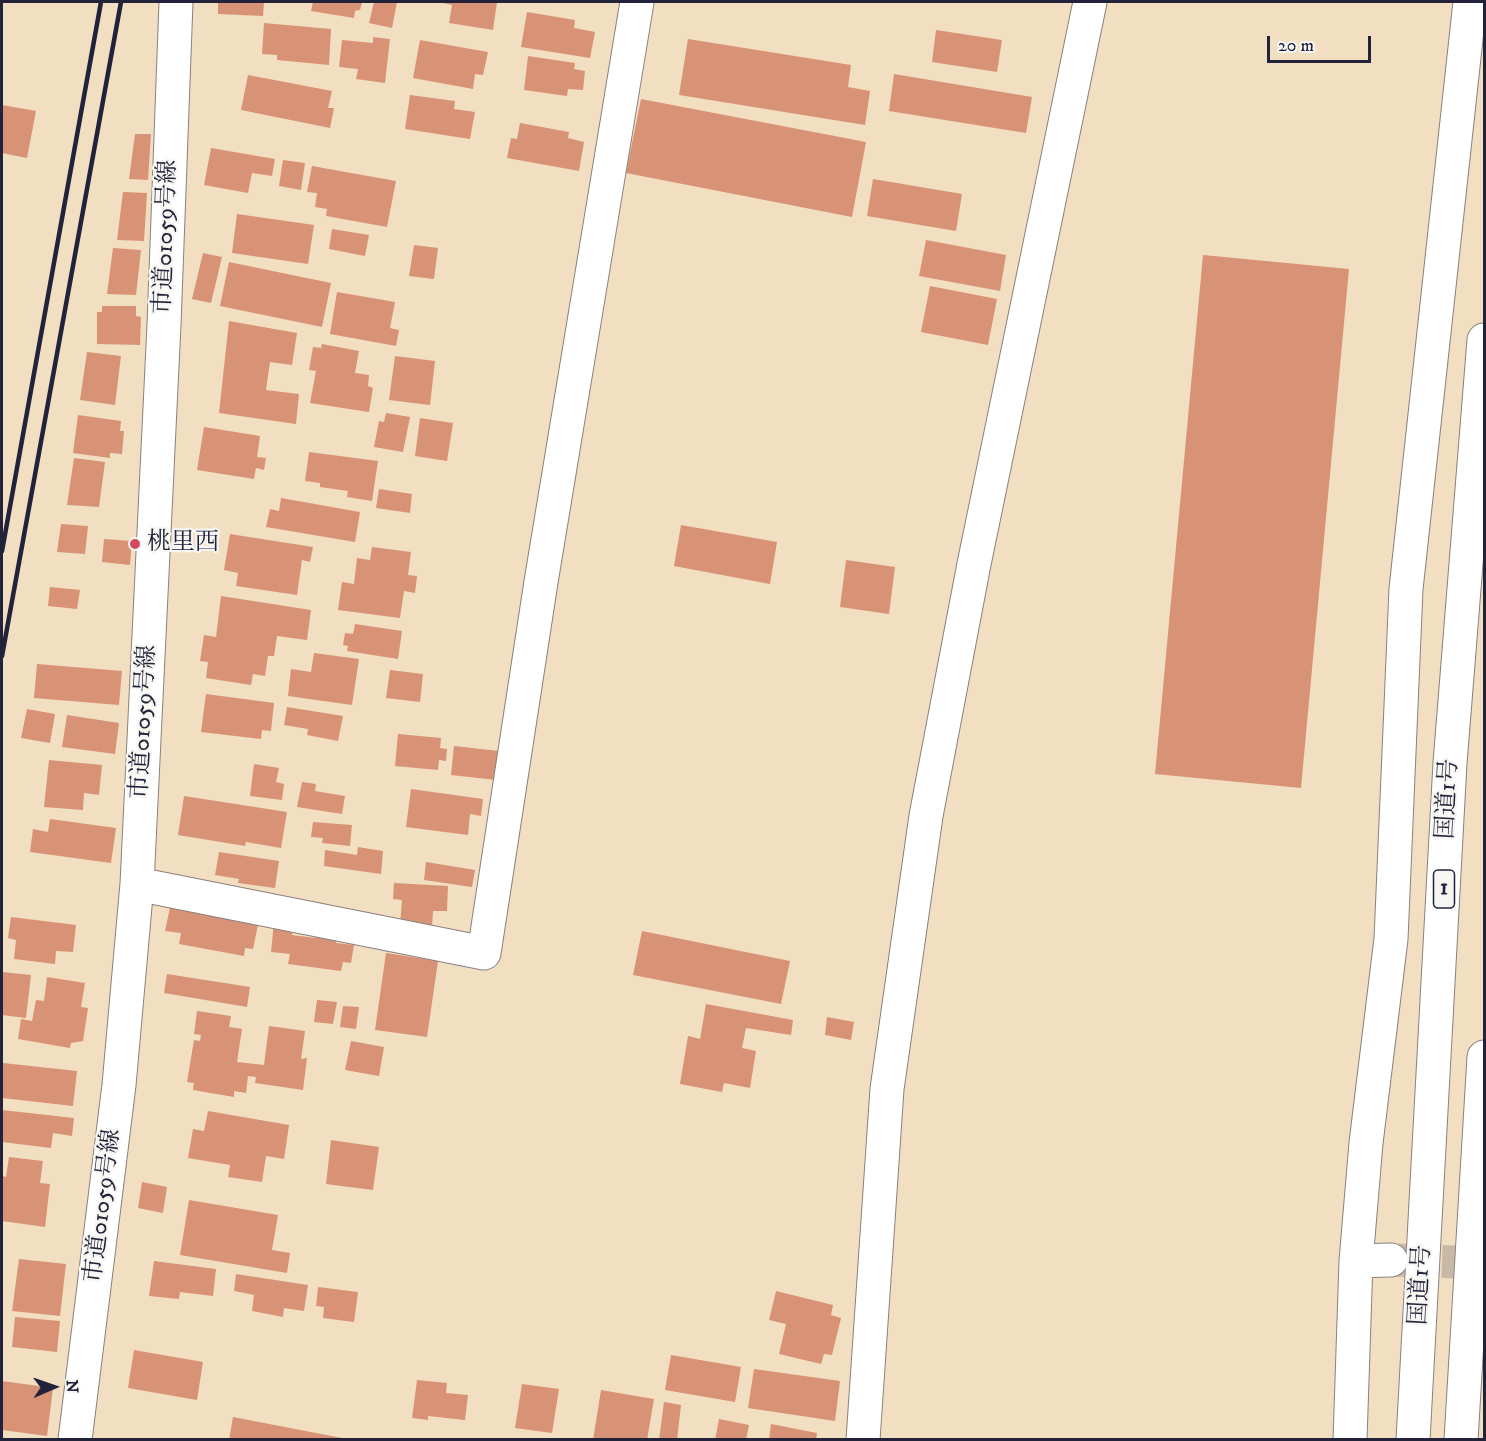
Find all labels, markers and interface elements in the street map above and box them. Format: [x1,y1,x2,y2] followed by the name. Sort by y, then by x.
[1270,24,1374,62] scale bar
[1278,35,1314,57] text: 20 m
[150,159,184,315] street label: 市道01059号線
[147,530,219,558] place label: 桃里西
[128,537,142,551] marker: 桃里西
[127,644,163,800] street label: 市道01059号線
[1433,758,1465,840] street label: 国道1号
[1434,870,1454,908] road number: 1
[80,1128,128,1284] street label: 市道01059号線
[1406,1244,1438,1326] street label: 国道1号
[24,1357,84,1417] north arrow
[62,1379,82,1393] text: N

